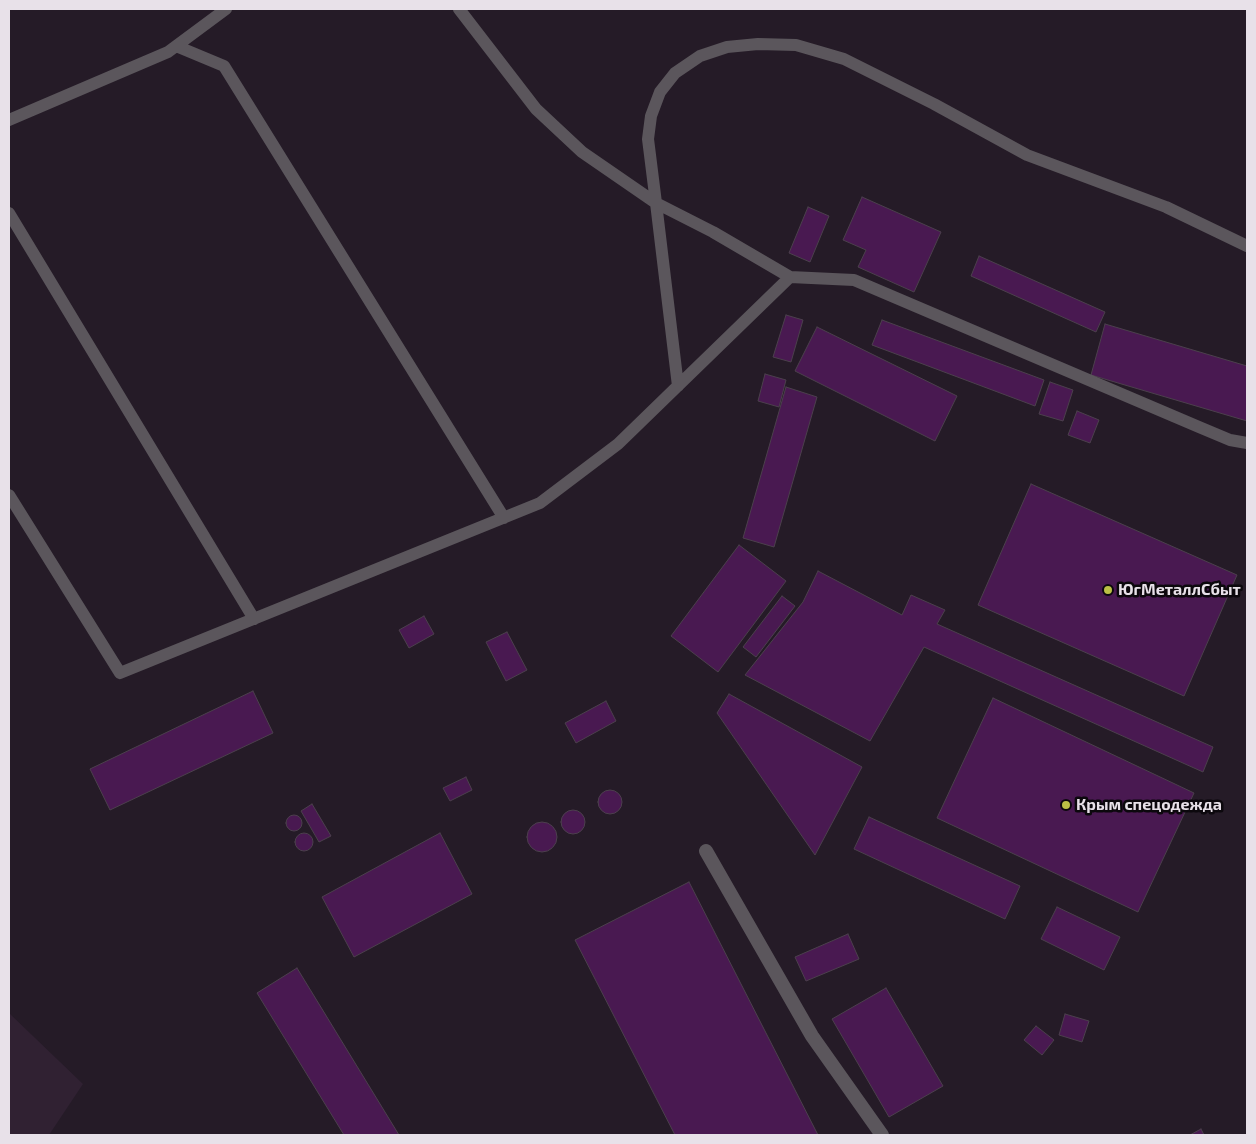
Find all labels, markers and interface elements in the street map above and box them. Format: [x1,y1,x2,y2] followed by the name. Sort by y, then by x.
[1118,580,1241,600] place label: ЮгМеталлСбыт
[1102,584,1114,596] marker: ЮгМеталлСбыт
[1076,795,1222,815] place label: Крым спецодежда
[1060,799,1072,811] marker: Крым спецодежда

